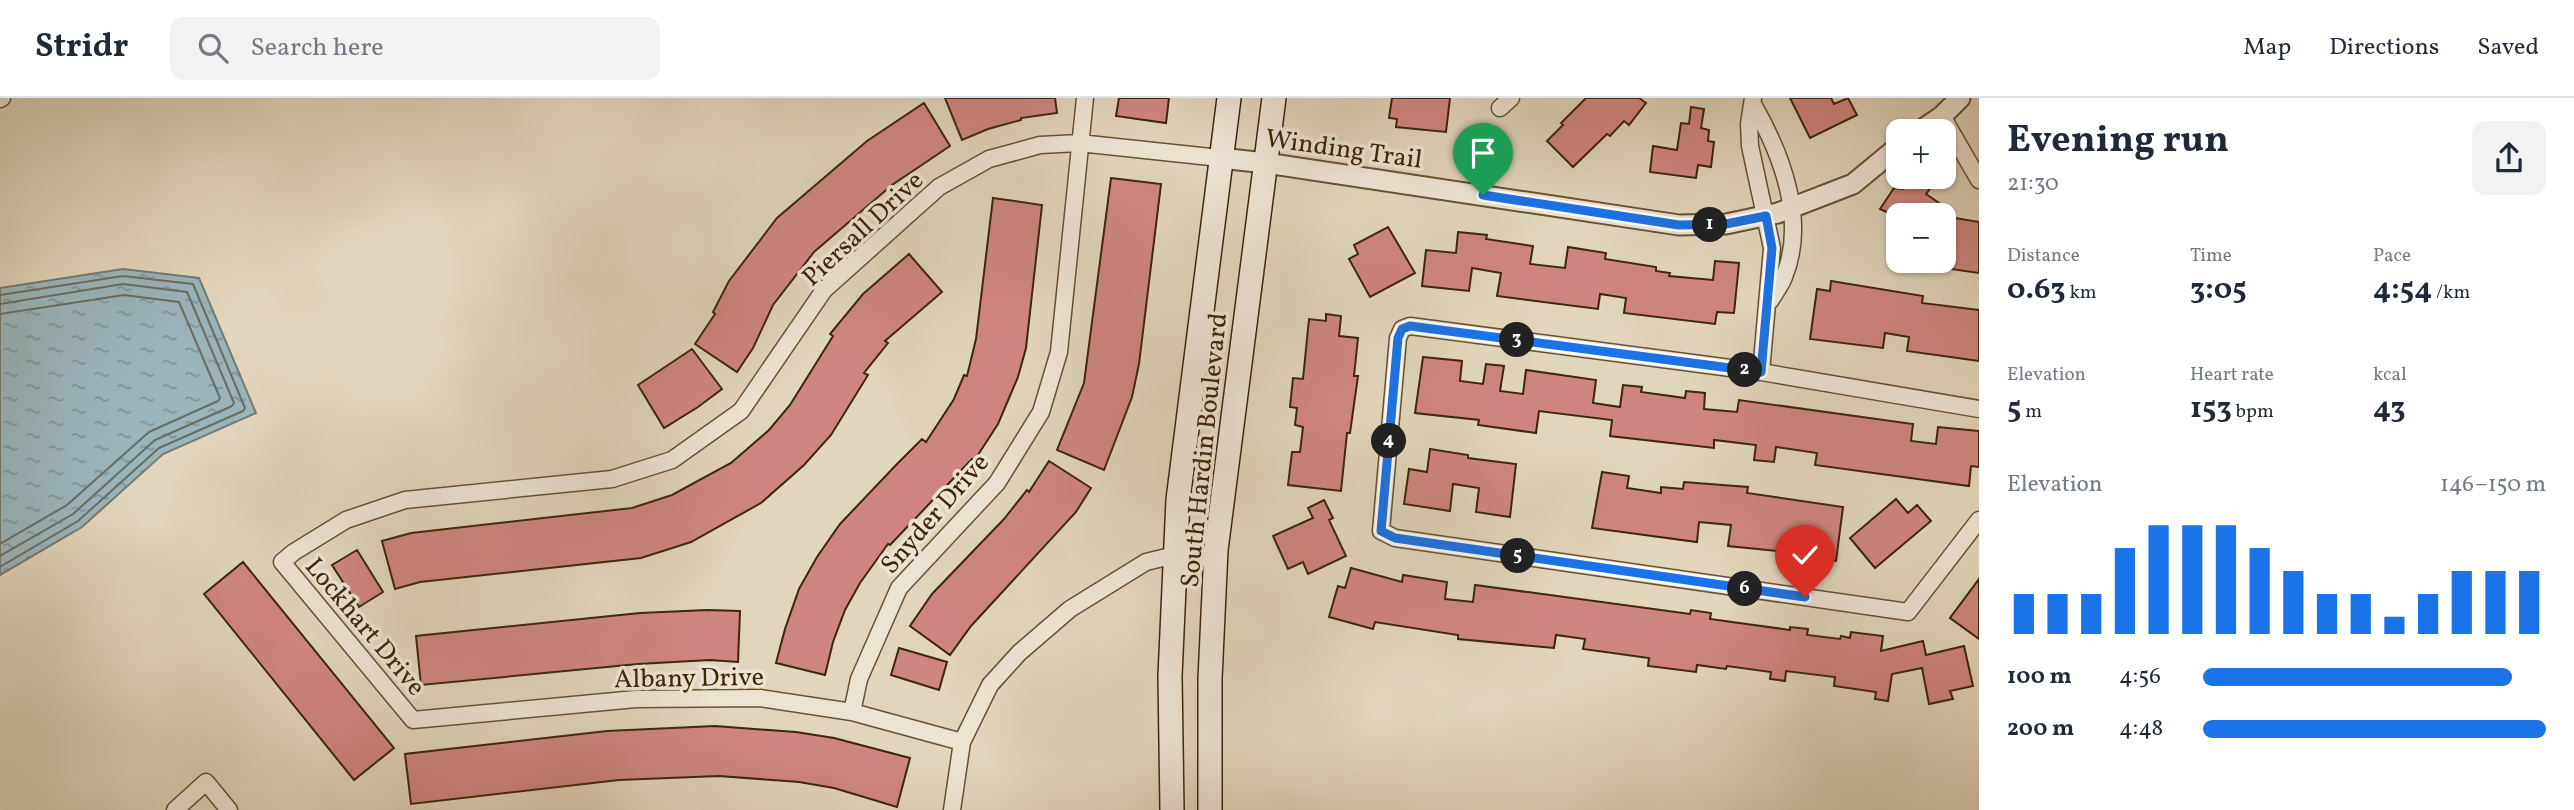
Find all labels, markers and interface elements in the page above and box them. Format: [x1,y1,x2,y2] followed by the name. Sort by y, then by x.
[170,17,660,80] search box
[35,25,128,71] text: Stridr
[194,29,232,67] icon: search
[250,30,384,66] text: Search here
[2243,31,2291,65] text: Map
[2329,31,2439,65] text: Directions
[2477,31,2539,65] text: Saved
[2007,115,2229,168] text: Evening run
[1886,119,1956,273] map controls
[1886,119,1956,189] button: +
[1263,121,1424,179] street label: Winding Trail
[2472,121,2546,195] button: share
[1453,123,1513,195] pin
[1464,134,1502,172] icon: arrive
[795,164,932,295] street label: Piersall Drive
[2007,168,2059,200] text: 21:30
[1886,203,1956,273] button: −
[1692,208,1728,242] pin: 1
[1706,211,1713,237] text: 1
[2007,243,2080,269] text: Distance
[2190,243,2232,269] text: Time
[2373,243,2411,269] text: Pace
[2007,269,2066,311] text: 0.63
[2190,269,2247,311] text: 3:05
[2373,269,2432,311] text: 4:54
[2066,280,2097,306] text: km
[2432,280,2470,306] text: /km
[1173,311,1237,589] street label: South Hardin Boulevard
[1500,322,1534,358] pin: 3
[1512,326,1521,352] text: 3
[1728,352,1762,388] pin: 2
[1740,356,1749,382] text: 2
[2007,362,2086,388] text: Elevation
[2190,362,2274,388] text: Heart rate
[2373,362,2407,388] text: kcal
[2007,388,2021,430] text: 5
[2190,388,2232,430] text: 153
[2373,388,2405,430] text: 43
[2021,399,2042,425] text: m
[2232,399,2274,425] text: bpm
[1372,424,1406,458] pin: 4
[1383,427,1394,453] text: 4
[873,446,998,582] street label: Snyder Drive
[2007,469,2103,501] text: Elevation
[2440,469,2546,501] text: 146–150 m
[1775,525,1835,597] pin
[1786,536,1824,574] icon: check
[1500,538,1536,574] pin: 5
[1513,542,1522,568] text: 5
[296,550,433,704] street label: Lockhart Drive
[1728,572,1762,606] pin: 6
[1739,575,1750,601] text: 6
[614,660,764,698] street label: Albany Drive
[2007,661,2072,693] text: 100 m
[2119,661,2161,693] text: 4:56
[2007,713,2074,745] text: 200 m
[2119,713,2163,745] text: 4:48

